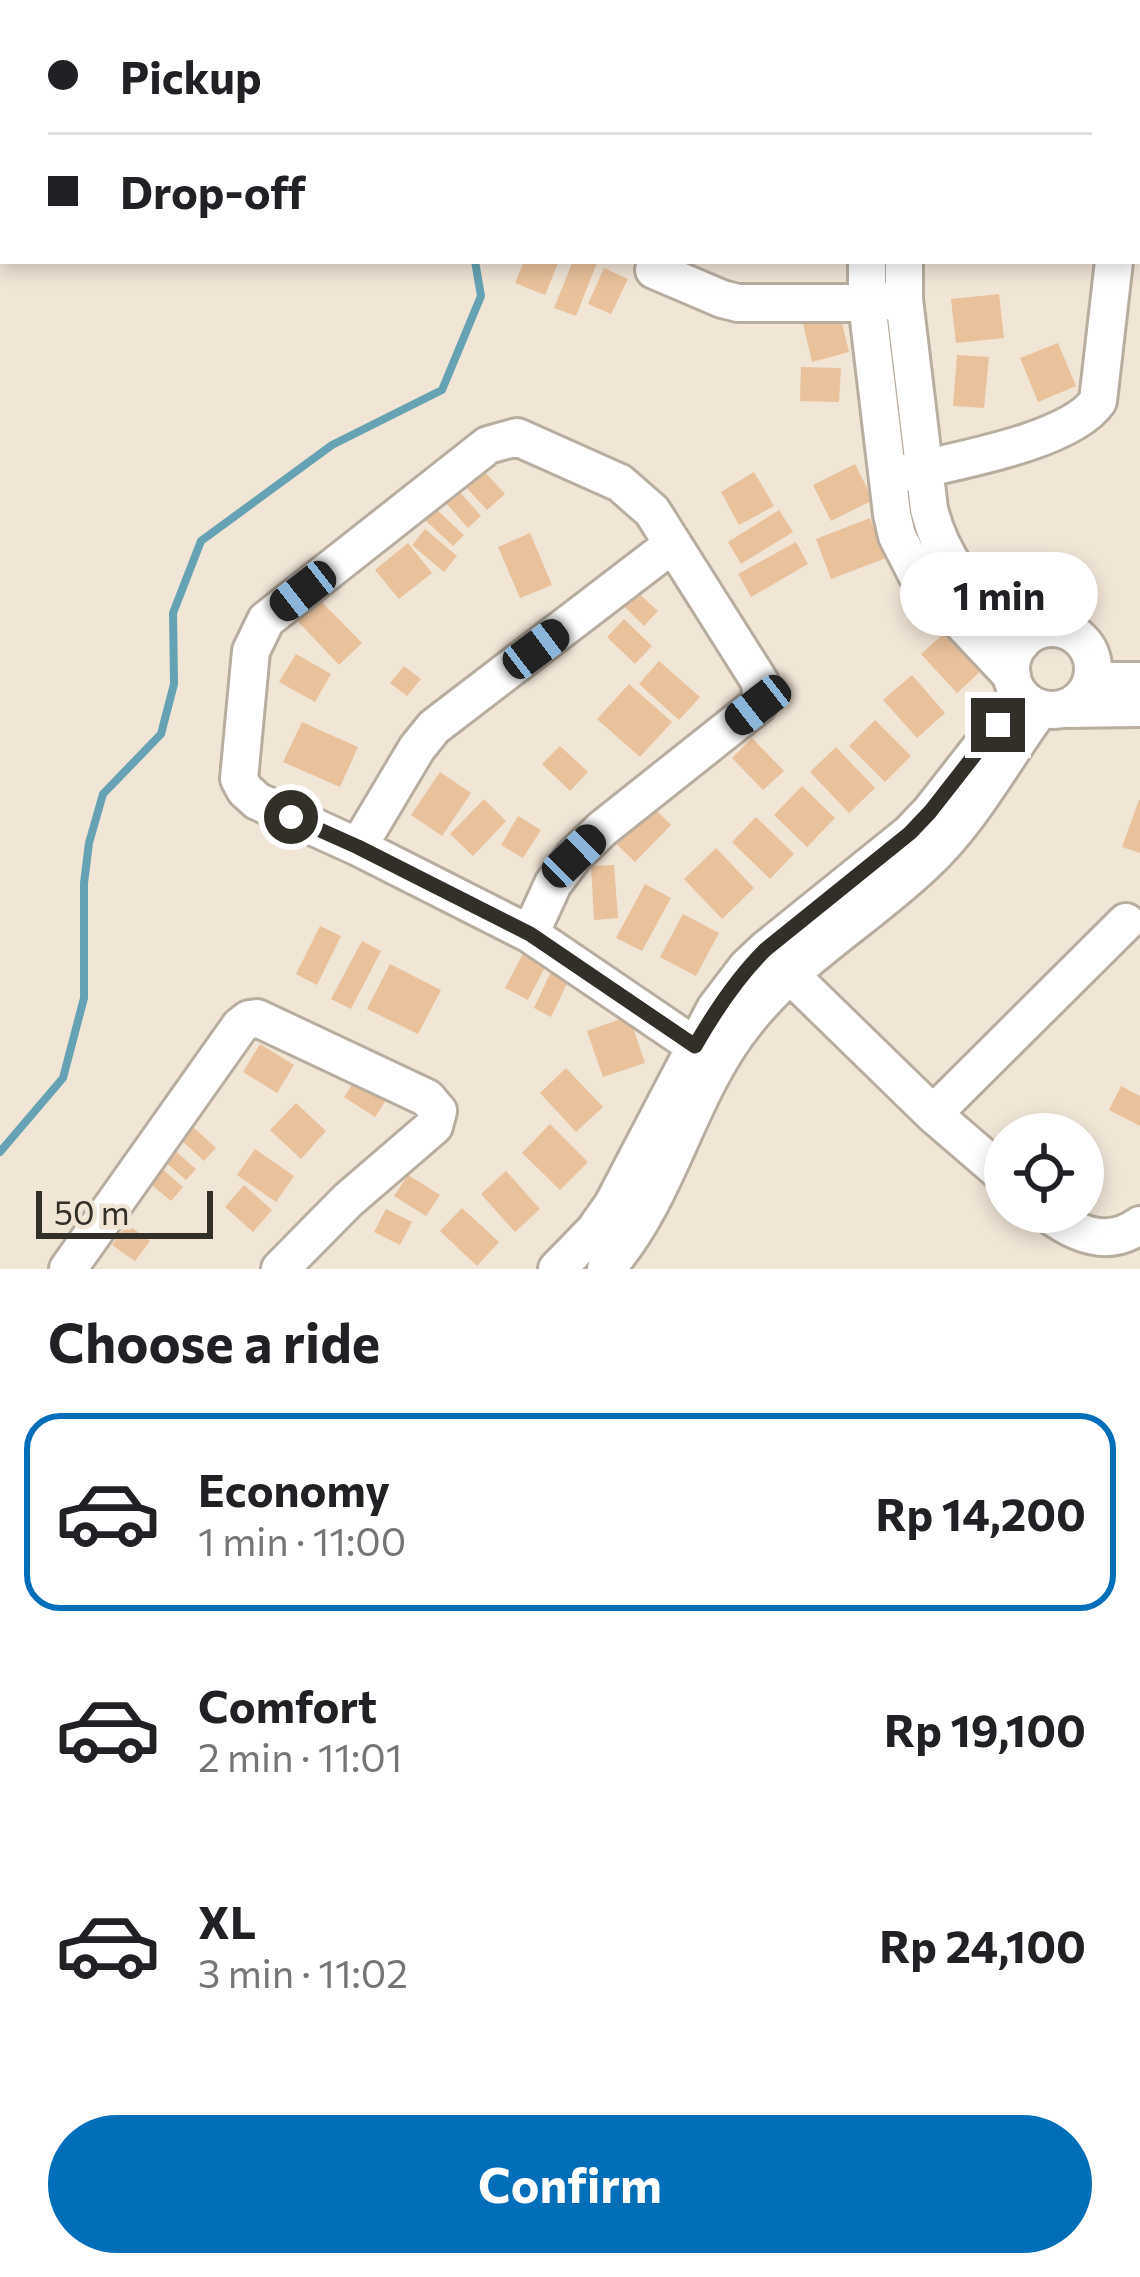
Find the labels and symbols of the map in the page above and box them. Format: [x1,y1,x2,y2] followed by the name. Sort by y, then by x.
[899,551,1097,635] callout: 1 min
[264,555,342,627] car
[496,613,576,685] car
[719,669,797,741] car
[971,698,1025,752] route end
[264,790,318,844] route start
[536,818,612,894] car
[36,1185,213,1238] scale bar

